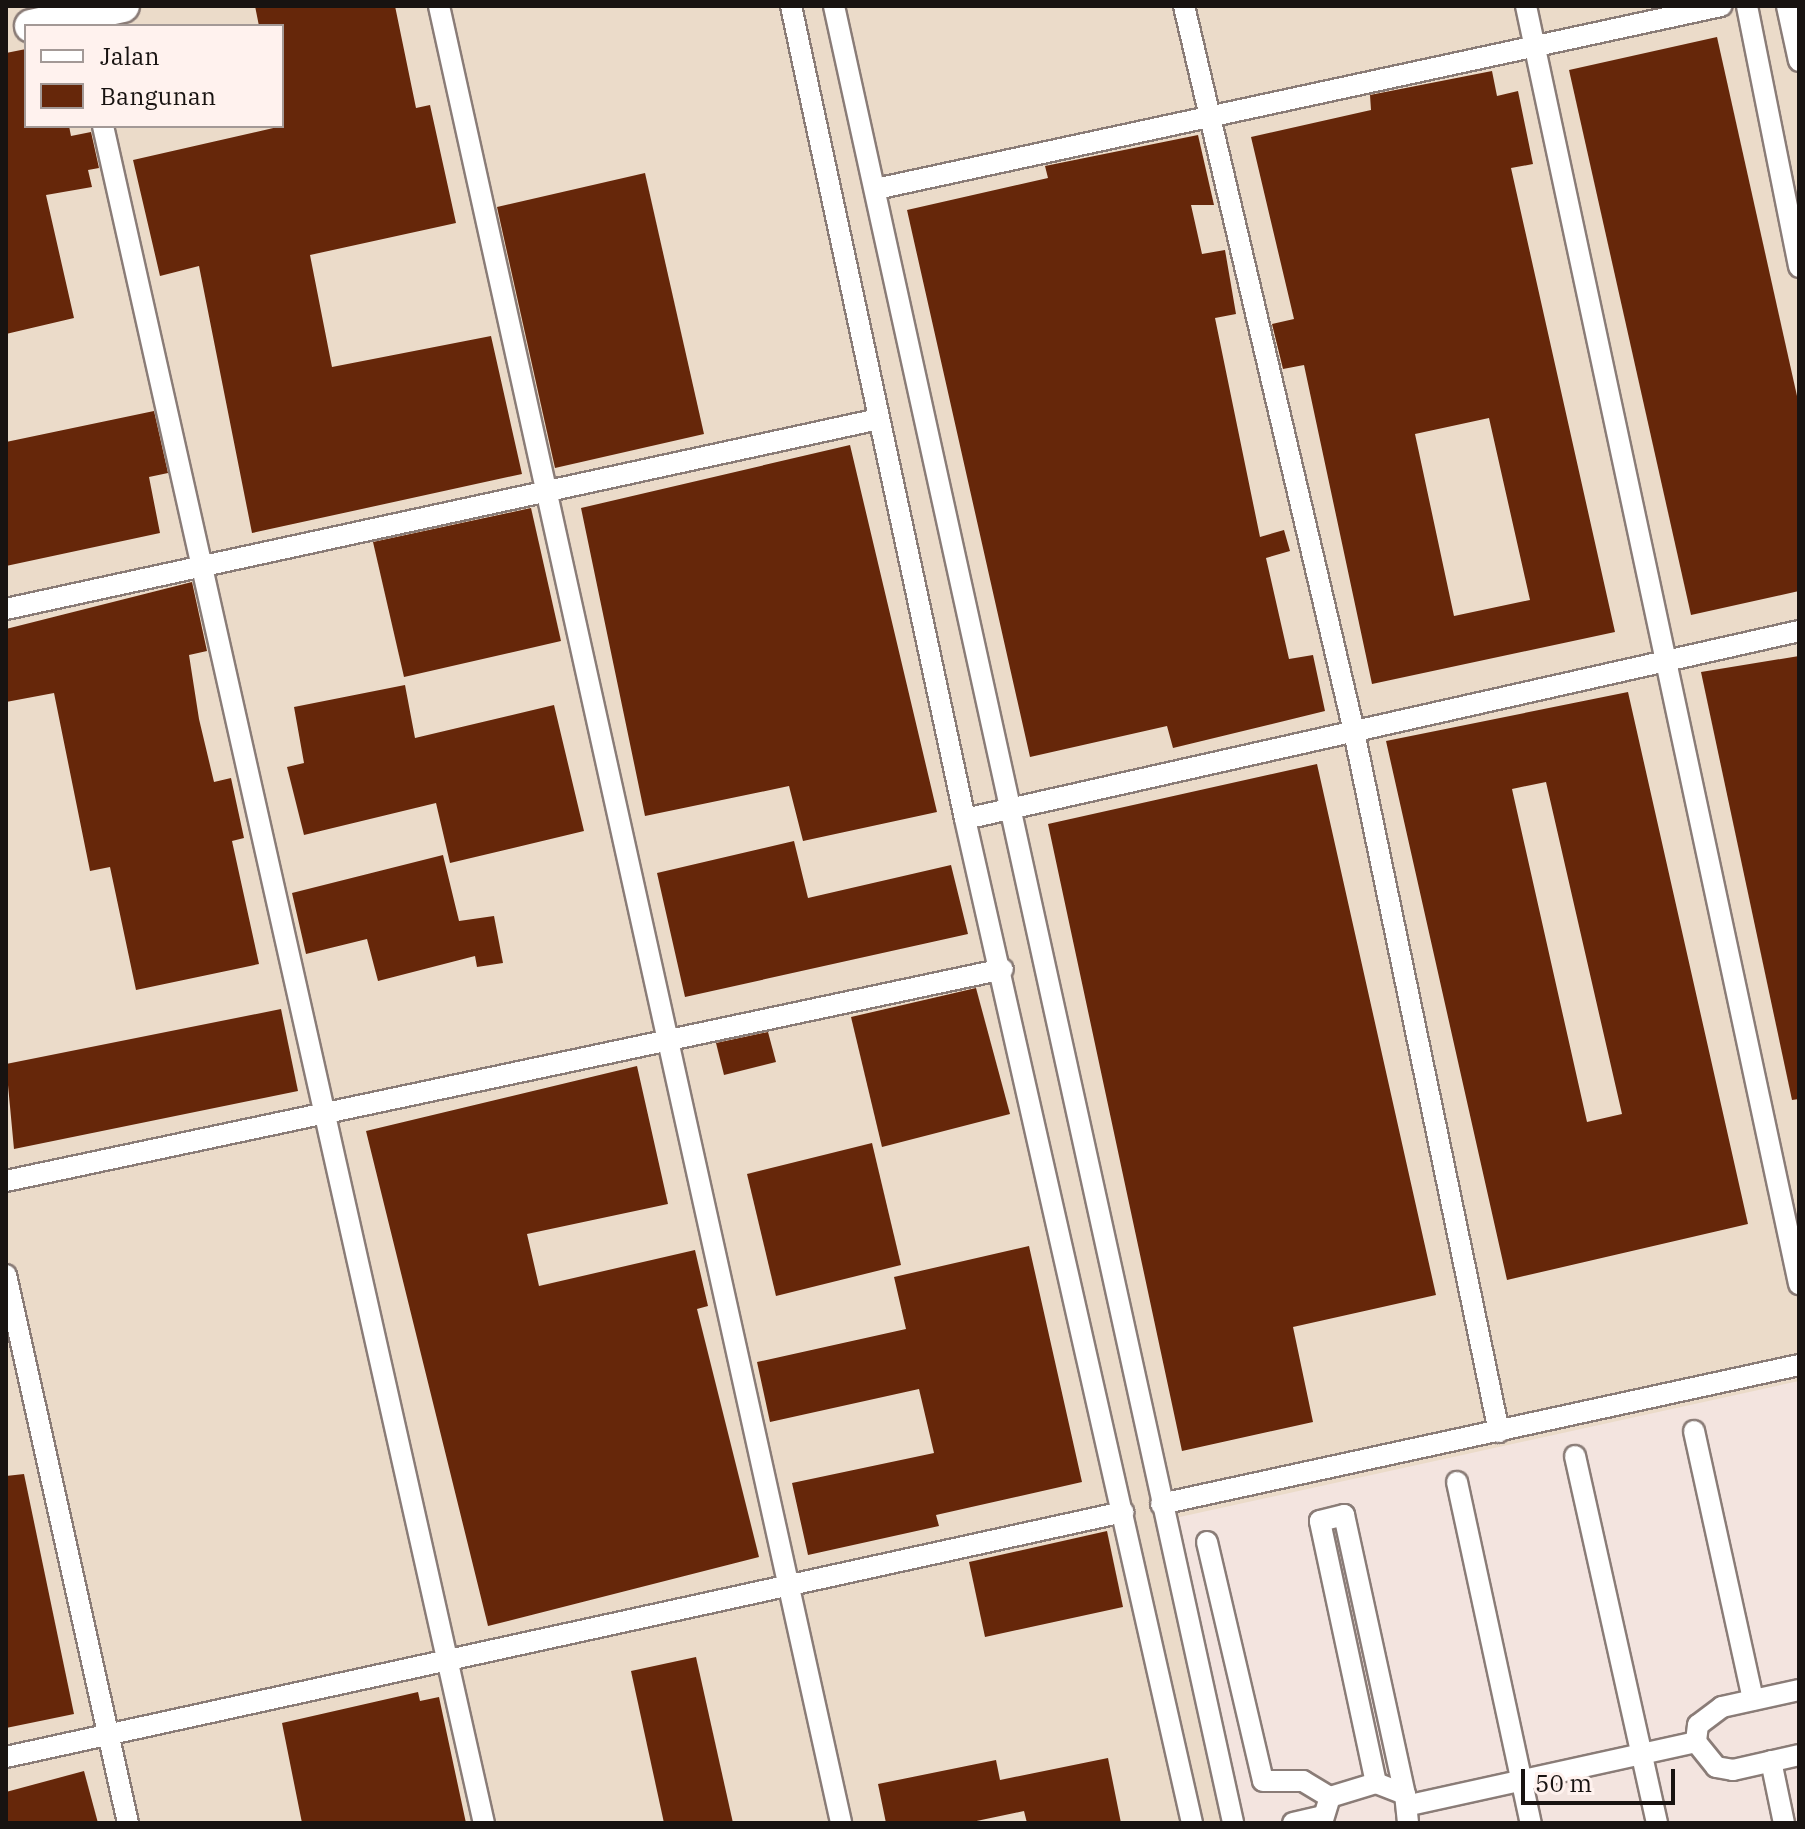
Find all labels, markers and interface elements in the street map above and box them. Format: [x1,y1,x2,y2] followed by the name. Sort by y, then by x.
[24,24,284,128] legend
[100,40,160,72] text: Jalan
[100,80,216,112] text: Bangunan
[1525,1753,1679,1803] scale bar
[1535,1767,1592,1799] text: 50 m

